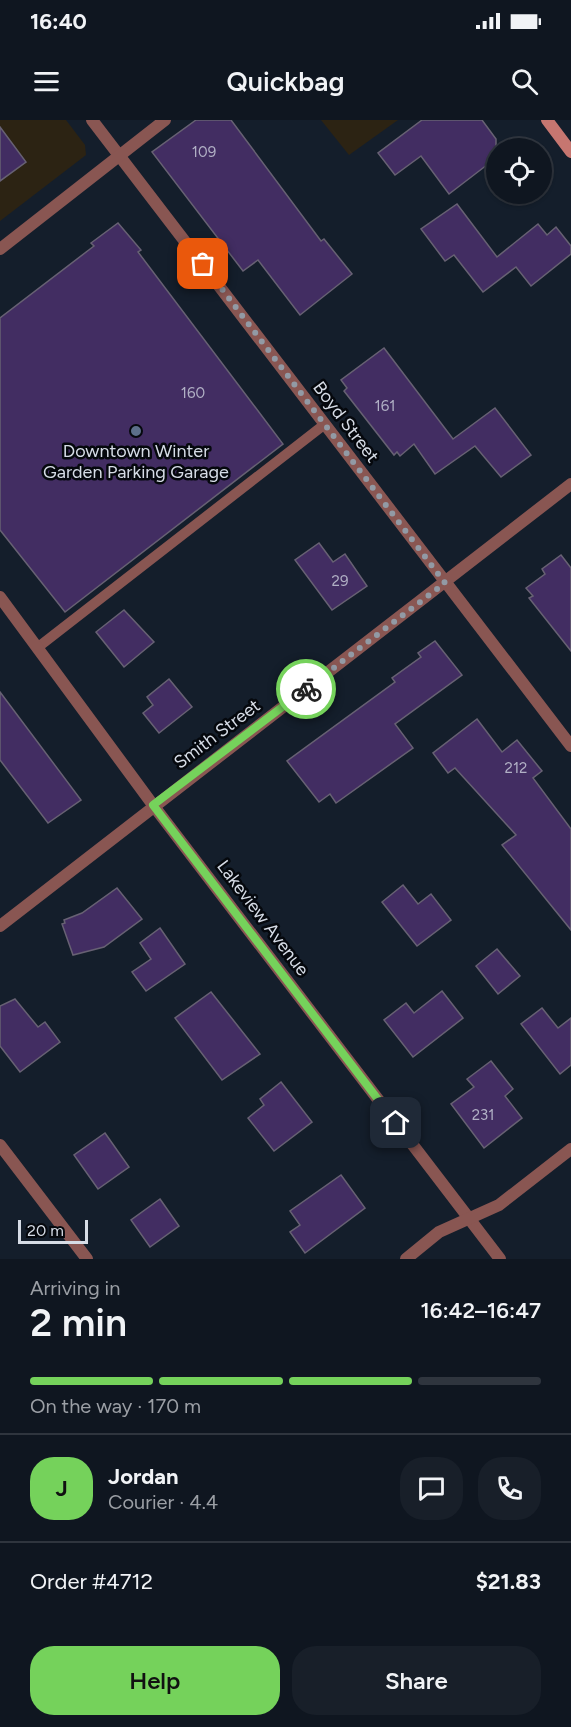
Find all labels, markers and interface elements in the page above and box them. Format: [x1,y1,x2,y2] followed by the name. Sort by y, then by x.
[30,8,87,35] text: 16:40
[30,65,63,98] icon: menu
[226,65,345,98] text: Quickbag
[508,65,541,98] icon: search
[486,138,552,204] map controls
[486,138,552,204] button: locate
[192,143,216,161] house number: 109
[177,238,228,289] pin
[186,247,219,280] icon: bag
[308,377,384,467] street label: Boyd Street
[181,384,205,402] house number: 160
[375,397,395,415] house number: 161
[129,424,143,438] marker: Downtown Winter Garden Parking Garage
[43,440,229,483] place label: Downtown Winter Garden Parking Garage
[332,572,348,590] house number: 29
[276,659,336,719] courier
[290,673,323,706] icon: bike
[170,694,265,774] street label: Smith Street
[505,759,527,777] house number: 212
[212,856,314,980] street label: Lakeview Avenue
[370,1097,421,1148] pin
[379,1106,412,1139] icon: home
[472,1106,494,1124] house number: 231
[18,1217,88,1244] scale bar
[27,1221,64,1240] text: 20 m
[30,1276,120,1300] text: Arriving in
[421,1297,541,1324] text: 16:42–16:47
[30,1299,127,1346] text: 2 min
[30,1394,201,1418] text: On the way · 170 m
[400,1457,463,1520] button: chat
[478,1457,541,1520] button: phone
[108,1463,179,1490] text: Jordan
[55,1475,68,1502] text: J
[108,1490,218,1514] text: Courier · 4.4
[30,1568,153,1595] text: Order #4712
[476,1568,541,1595] text: $21.83
[30,1646,280,1715] button: Help
[292,1646,541,1715] button: Share

